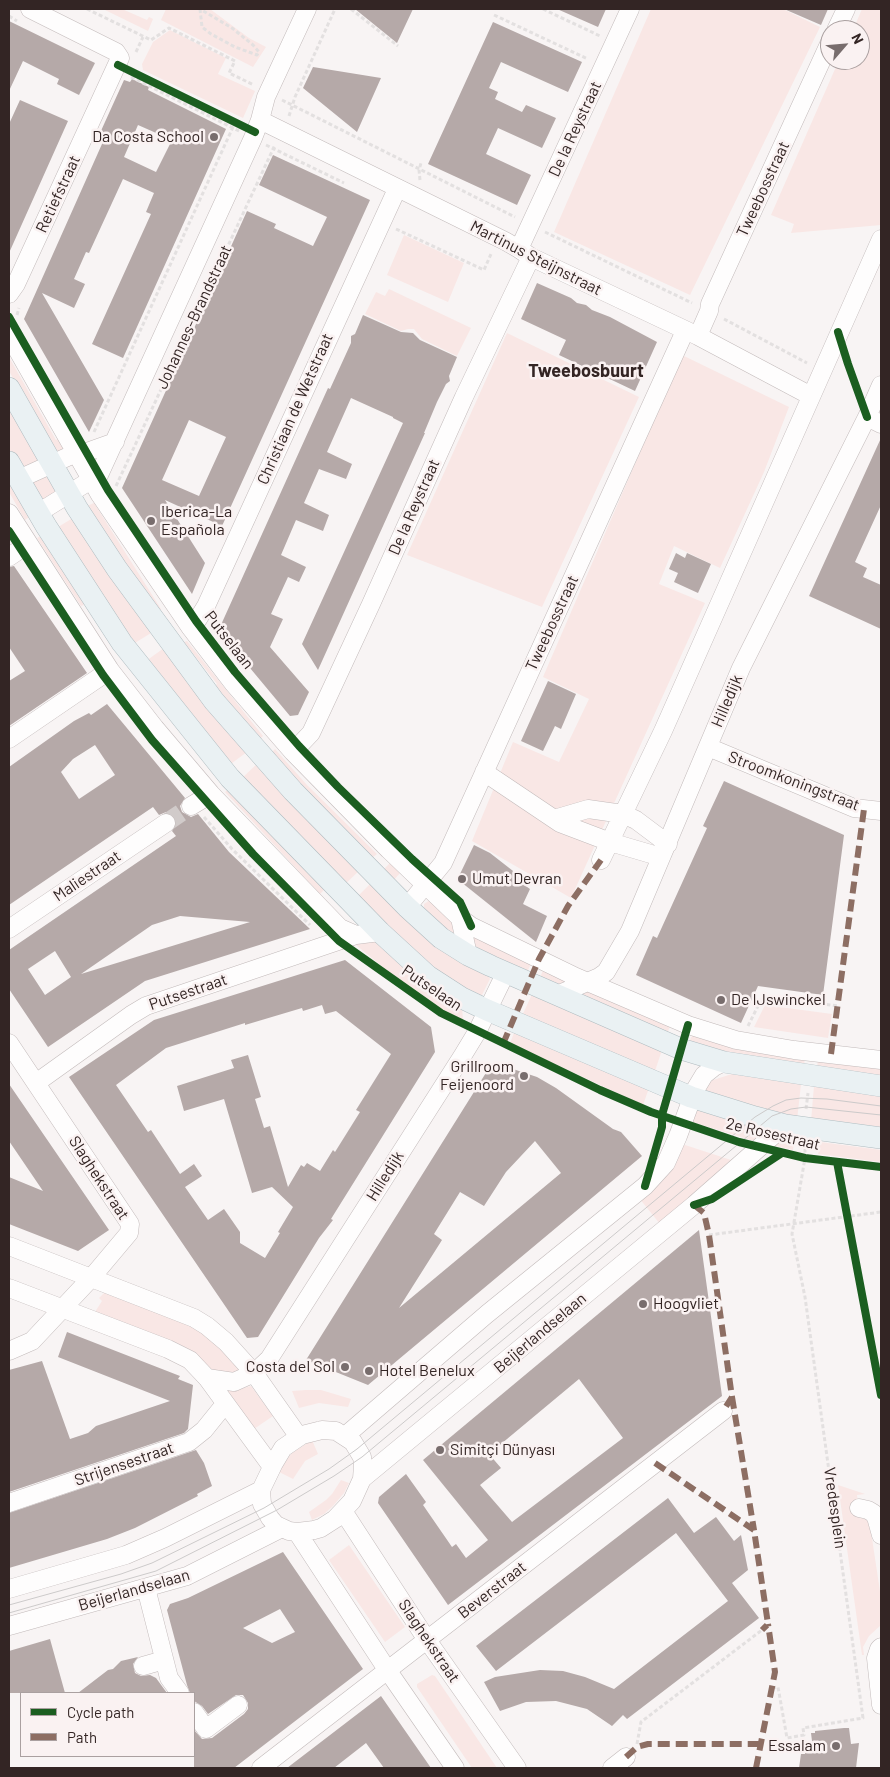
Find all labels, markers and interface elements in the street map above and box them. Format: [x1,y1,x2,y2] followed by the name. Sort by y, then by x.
[820,20,870,70] north arrow
[848,30,868,46] text: N
[545,78,605,180] street label: De la Reystraat
[92,127,204,147] place label: Da Costa School
[208,131,220,143] marker: Da Costa School
[733,138,793,240] street label: Tweebosstraat
[32,152,84,236] street label: Retiefstraat
[467,216,605,300] street label: Martinus Steijnstraat
[152,242,236,392] street label: Johannes-Brandstraat
[253,330,337,488] street label: Christiaan de Wetstraat
[528,360,644,382] district label: Tweebosbuurt
[384,456,444,558] street label: De la Reystraat
[161,502,232,540] place label: Iberica-La Española
[145,515,157,527] marker: Iberica-La Española
[522,572,582,674] street label: Tweebosstraat
[200,607,258,673] street label: Putselaan
[707,672,747,730] street label: Hilledijk
[726,747,862,815] street label: Stroomkoningstraat
[50,846,124,906] street label: Maliestraat
[472,869,562,889] place label: Umut Devran
[456,873,468,885] marker: Umut Devran
[398,961,466,1015] street label: Putselaan
[146,970,230,1014] street label: Putsestraat
[731,990,826,1010] place label: De IJswinckel
[715,994,727,1006] marker: De IJswinckel
[440,1057,514,1095] place label: Grillroom Feijenoord
[518,1070,530,1082] marker: Grillroom Feijenoord
[724,1114,822,1154] street label: 2e Rosestraat
[65,1132,133,1224] street label: Slaghekstraat
[362,1148,408,1204] street label: Hilledijk
[490,1289,590,1377] street label: Beijerlandselaan
[653,1294,719,1314] place label: Hoogvliet
[637,1298,649,1310] marker: Hoogvliet
[246,1357,335,1377] place label: Costa del Sol
[339,1361,351,1373] marker: Costa del Sol
[379,1361,475,1381] place label: Hotel Benelux
[363,1365,375,1377] marker: Hotel Benelux
[72,1438,176,1490] street label: Strijensestraat
[450,1440,555,1460] place label: Simitçi Dünyası
[434,1444,446,1456] marker: Simitçi Dünyası
[820,1466,850,1550] street label: Vredesplein
[454,1557,530,1623] street label: Beverstraat
[76,1565,192,1615] street label: Beijerlandselaan
[394,1596,464,1686] street label: Slaghekstraat
[20,1692,195,1757] legend
[67,1703,134,1721] text: Cycle path
[67,1728,97,1746] text: Path
[768,1736,826,1756] place label: Essalam
[830,1740,842,1752] marker: Essalam

